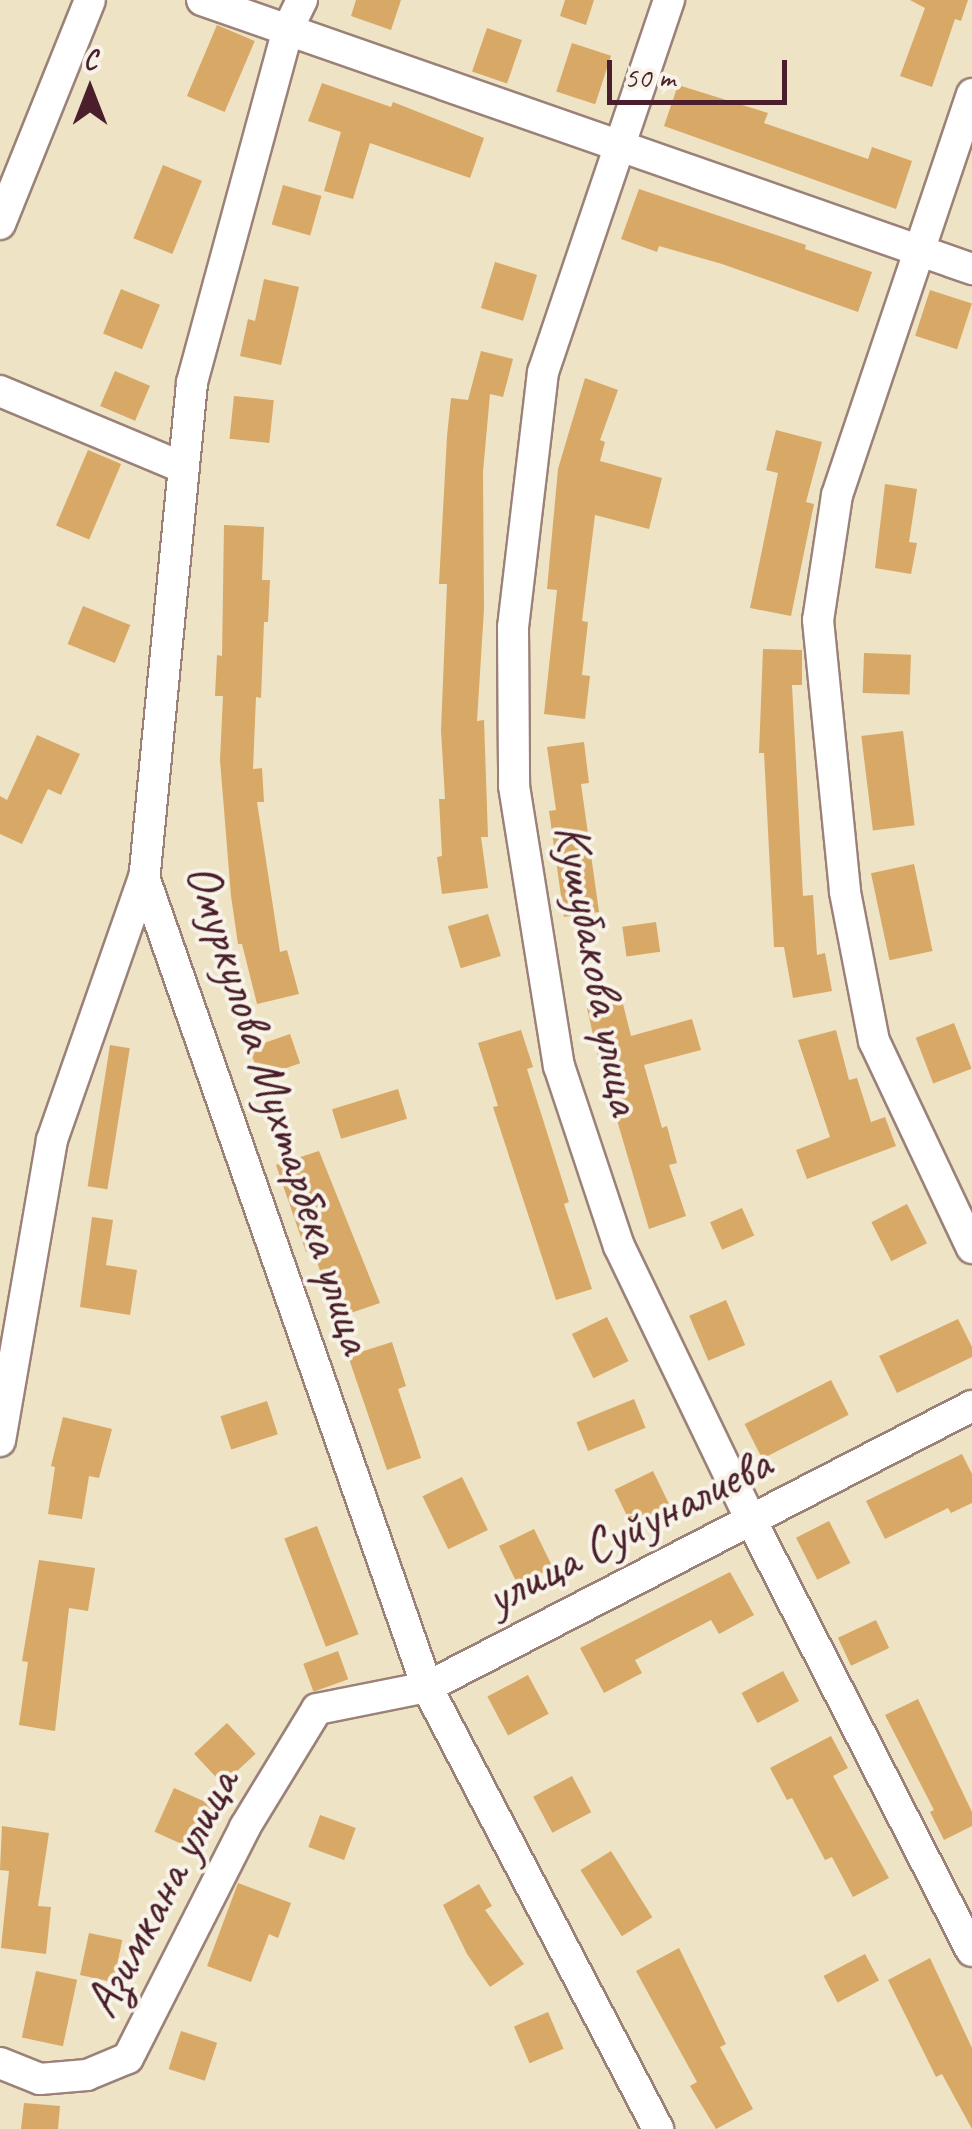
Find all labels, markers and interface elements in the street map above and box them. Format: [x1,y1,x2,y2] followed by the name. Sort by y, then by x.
[40,40,140,140] north arrow
[612,40,792,102] scale bar
[83,42,97,77] text: С
[624,58,675,96] text: 50 m
[541,816,657,1122] street label: Кушубакова улица
[171,850,389,1366] street label: Омуркулова Мухтарбека улица
[476,1433,780,1627] street label: улица Суйуналиева
[70,1758,252,2028] street label: Азимкана улица

